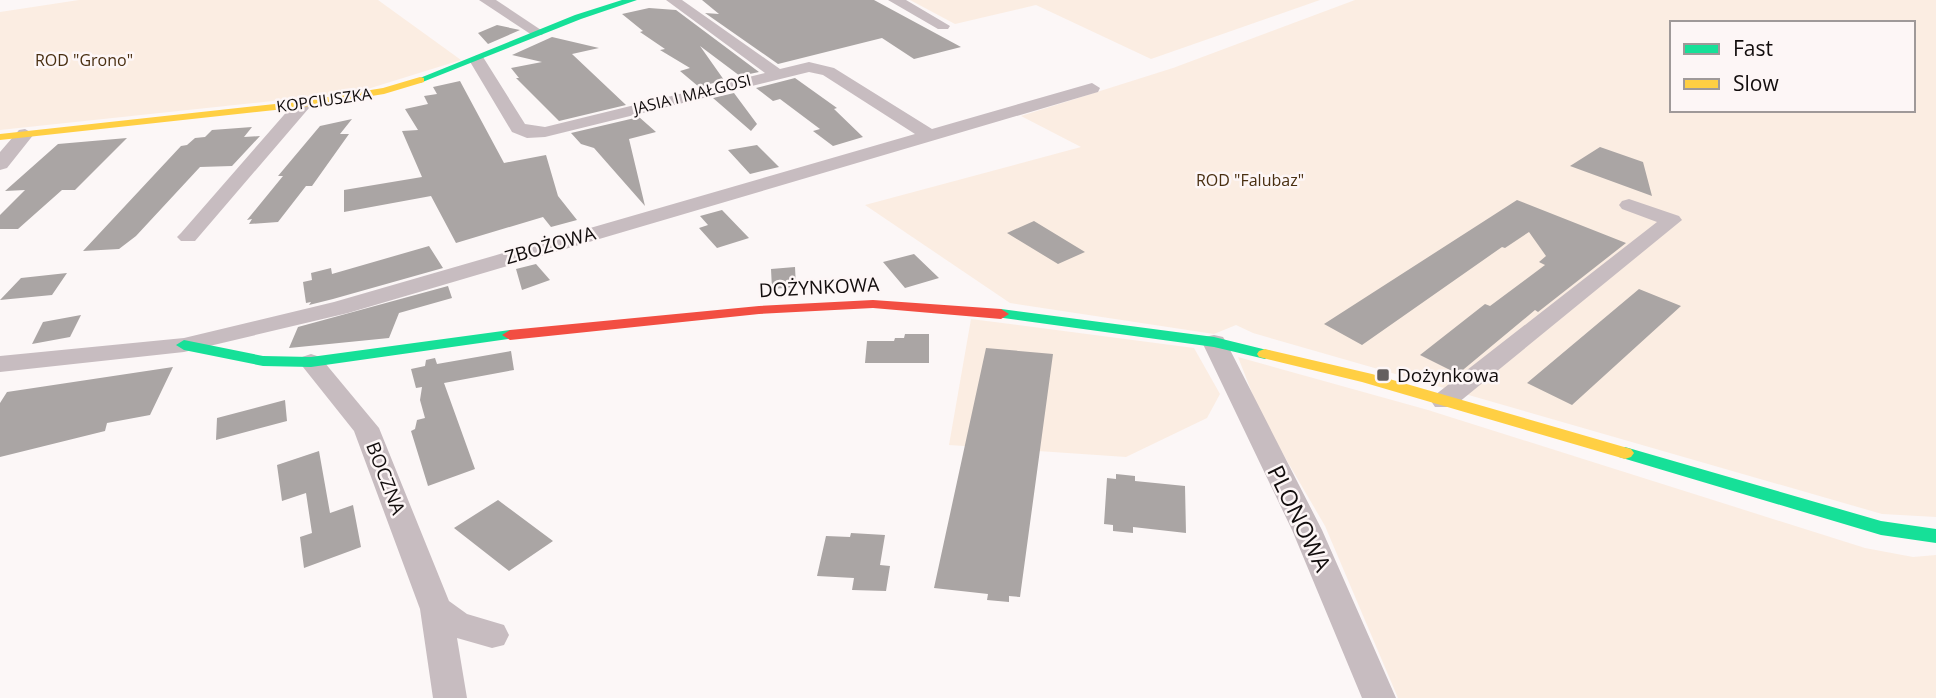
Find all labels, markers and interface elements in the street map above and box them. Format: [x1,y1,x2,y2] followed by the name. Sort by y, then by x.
[1670,21,1915,112] legend
[1733,34,1773,62] text: Fast
[35,49,133,71] park label: ROD "Grono"
[629,69,753,120] street label: JASIA I MAŁGOSI
[1733,69,1779,97] text: Slow
[275,82,374,118] street label: KOPCIUSZKA
[1196,169,1304,191] park label: ROD "Falubaz"
[502,220,598,270] street label: ZBOŻOWA
[758,271,880,303] street label: DOŻYNKOWA
[1397,362,1499,388] place label: Dożynkowa
[1375,367,1391,383] marker: Dożynkowa
[360,438,412,518] street label: BOCZNA
[1260,459,1340,577] street label: PLONOWA

